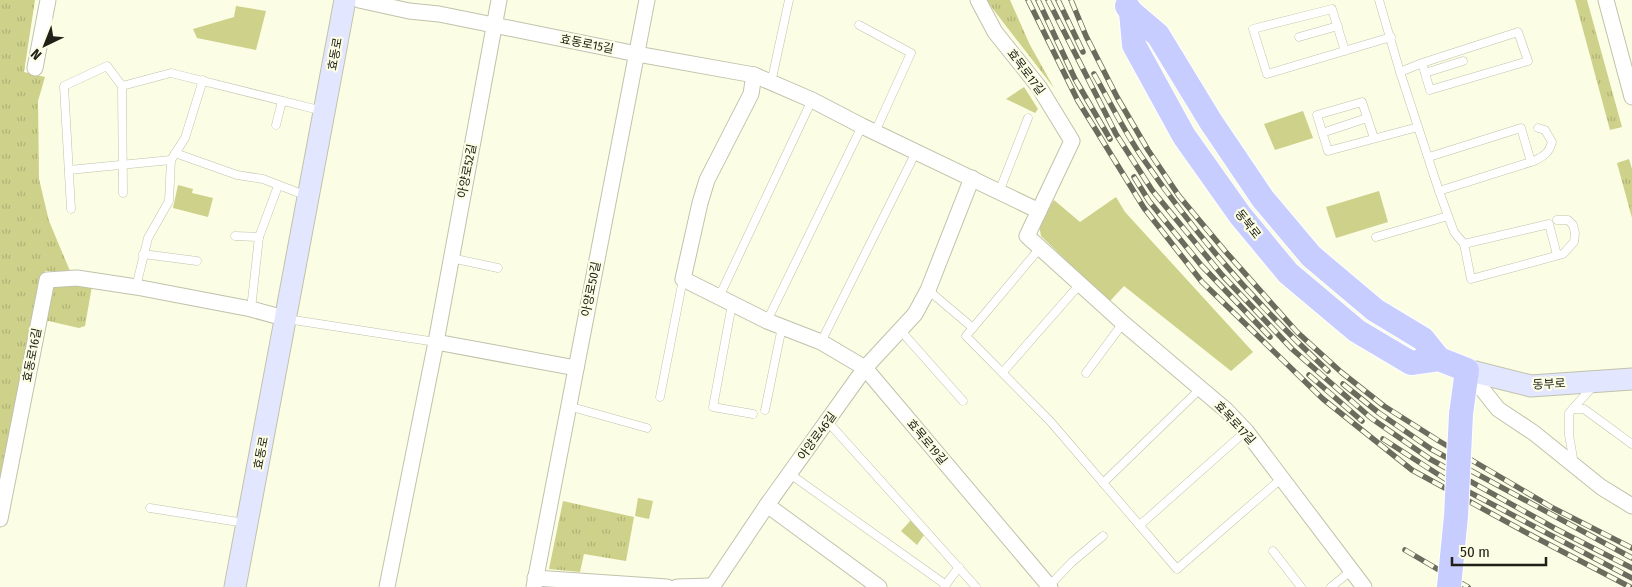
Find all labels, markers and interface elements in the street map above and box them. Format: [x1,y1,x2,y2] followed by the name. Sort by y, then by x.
[20,20,70,70] north arrow
[559,32,615,56] street label: 효동로15길
[325,36,345,72] street label: 효동로
[28,45,45,63] text: N
[1004,46,1048,98] street label: 효목로17길
[455,143,479,199] street label: 아양로52길
[1232,207,1264,241] street label: 동북로
[579,260,603,318] street label: 아양로50길
[20,327,44,383] street label: 효동로16길
[1532,376,1566,392] street label: 동부로
[1212,399,1258,447] street label: 효목로17길
[795,409,839,463] street label: 아양로46길
[904,417,950,467] street label: 효목로19길
[251,435,271,471] street label: 효동로
[1452,534,1546,566] scale bar
[1460,543,1490,561] text: 50 m

